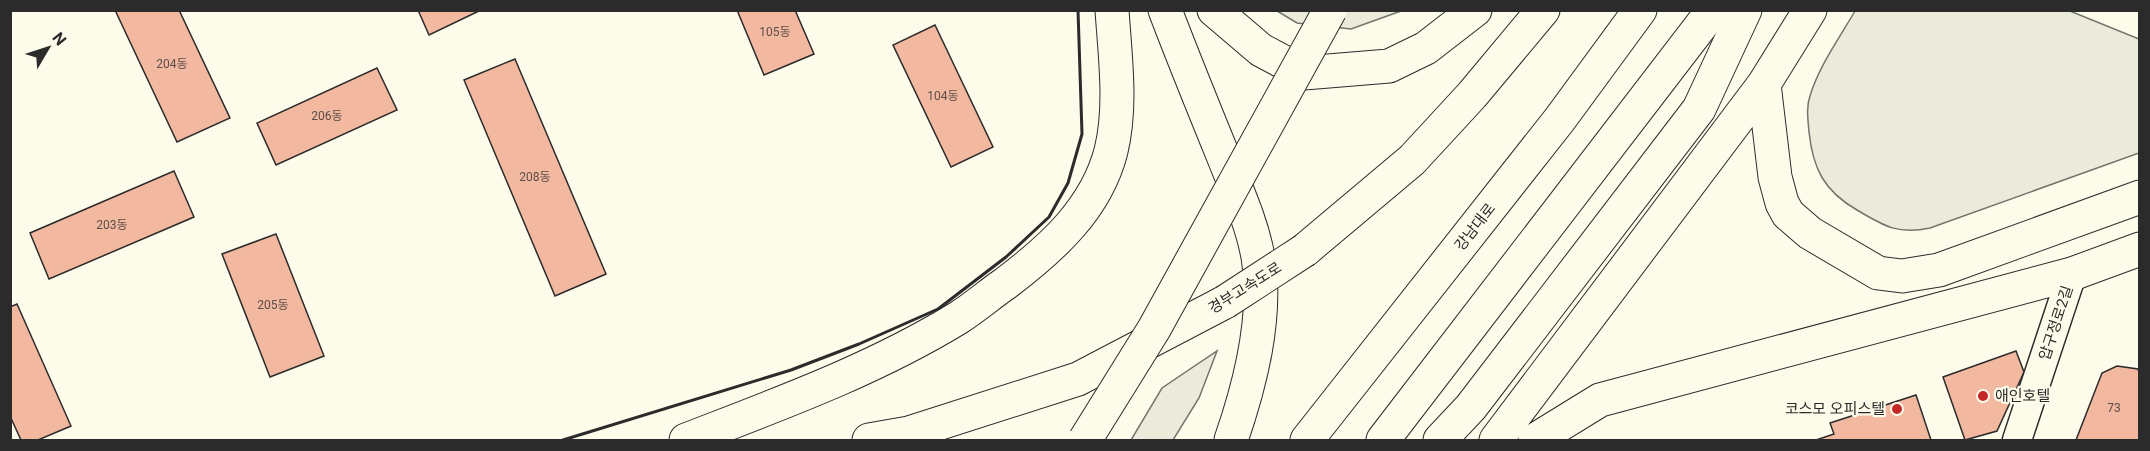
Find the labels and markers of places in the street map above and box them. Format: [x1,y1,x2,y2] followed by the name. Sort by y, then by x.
[1995,387,2050,405] place label: 애인호텔
[1976,389,1990,403] marker: 애인호텔
[1785,400,1885,418] place label: 코스모 오피스텔
[1890,402,1904,416] marker: 코스모 오피스텔

